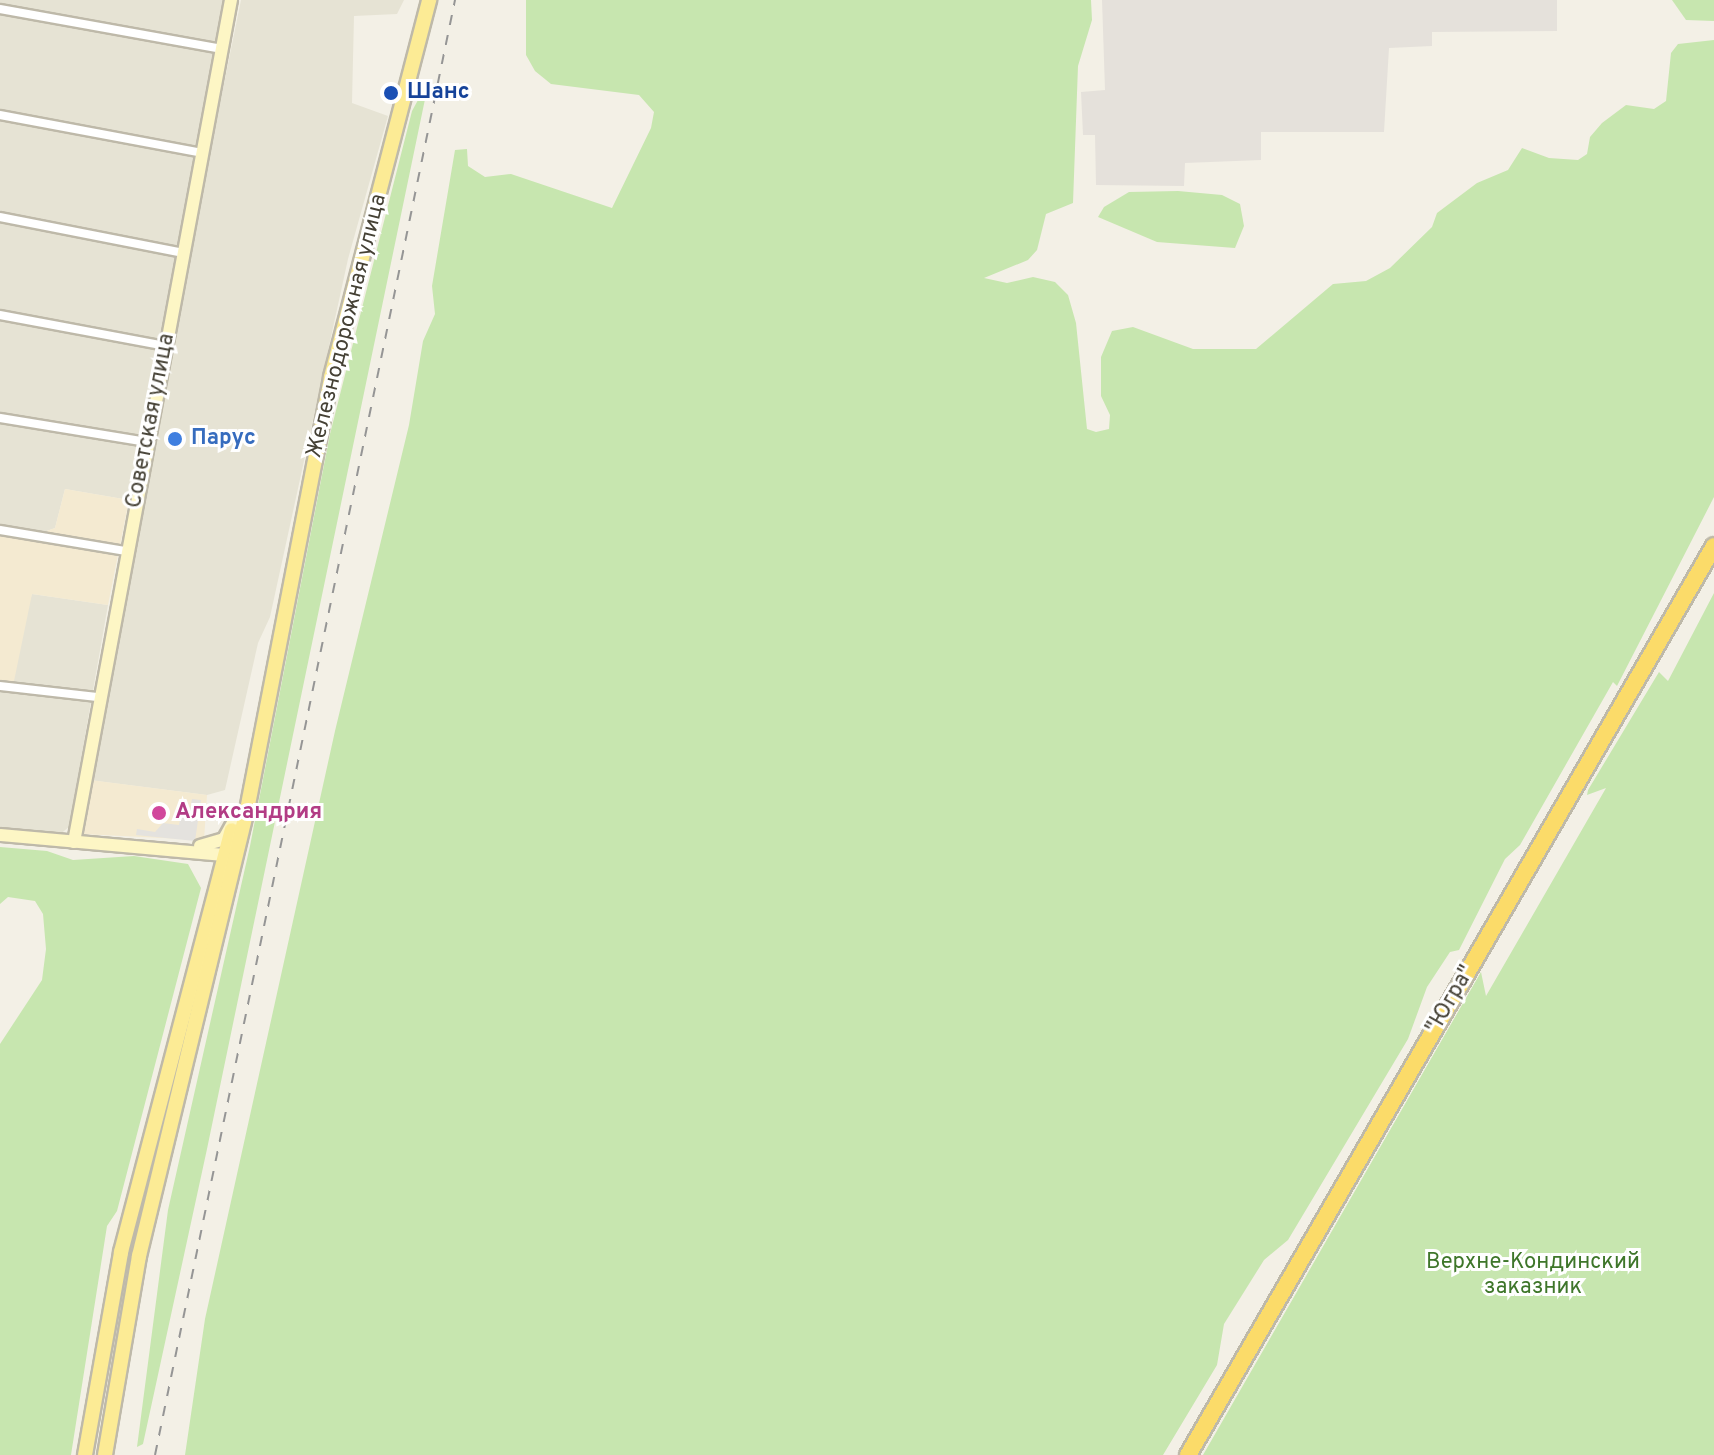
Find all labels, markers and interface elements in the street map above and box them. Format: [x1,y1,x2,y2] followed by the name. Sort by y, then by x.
[407,80,470,106] place label: Шанс
[382,84,400,102] marker: Шанс
[301,191,393,461] street label: Железнодорожная улица
[121,332,181,510] street label: Советская улица
[191,426,256,452] place label: Парус
[166,430,184,448] marker: Парус
[175,800,322,826] place label: Александрия
[150,804,168,822] marker: Александрия
[1421,961,1481,1039] street label: "Югра"
[1426,1249,1640,1300] park label: Верхне-Кондинский заказник

